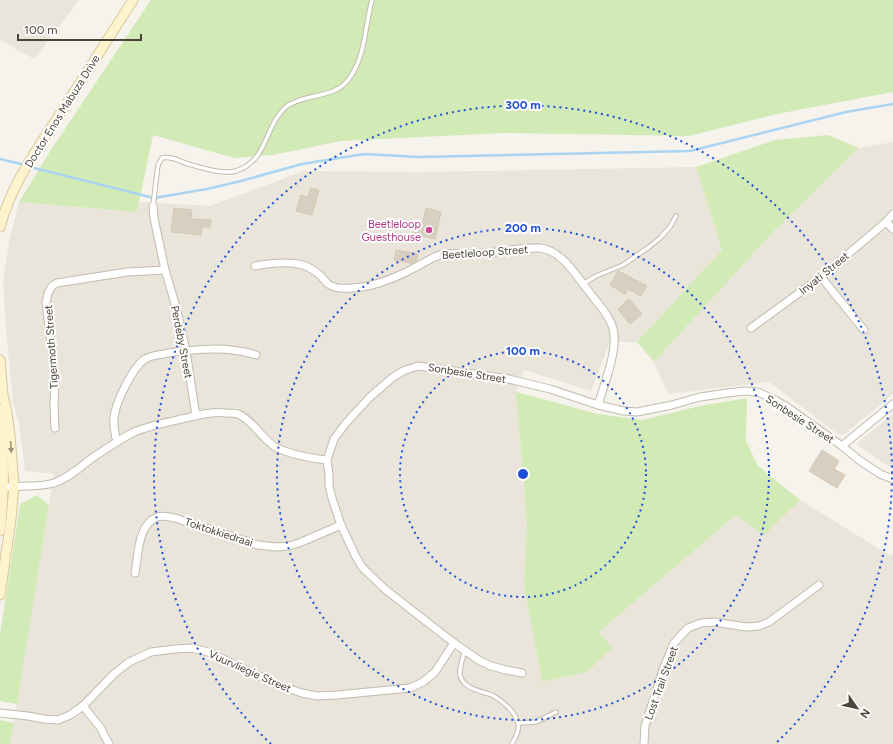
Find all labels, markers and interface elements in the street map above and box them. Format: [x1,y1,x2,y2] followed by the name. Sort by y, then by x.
[18,16,141,42] scale bar
[24,23,58,37] text: 100 m
[22,53,102,170] street label: Doctor Enos Mabuza Drive
[505,98,541,112] text: 300 m
[361,218,421,244] place label: Beetleloop Guesthouse
[505,221,541,235] text: 200 m
[424,225,434,235] marker: Beetleloop Guesthouse
[441,243,529,262] street label: Beetleloop Street
[797,249,852,297] street label: Inyati Street
[42,304,61,389] street label: Tigermoth Street
[168,305,195,380] street label: Perdeby Street
[506,344,540,358] text: 100 m
[427,361,507,386] street label: Sonbesie Street
[763,392,836,446] street label: Sonbesie Street
[8,441,14,454] one-way arrow
[516,467,530,481] centre of rings
[183,515,255,550] street label: Toktokkiedraai
[642,645,681,722] street label: Lost Trail Street
[207,647,293,695] street label: Vuurvliegie Street
[837,688,877,728] north arrow
[857,706,873,720] text: N

